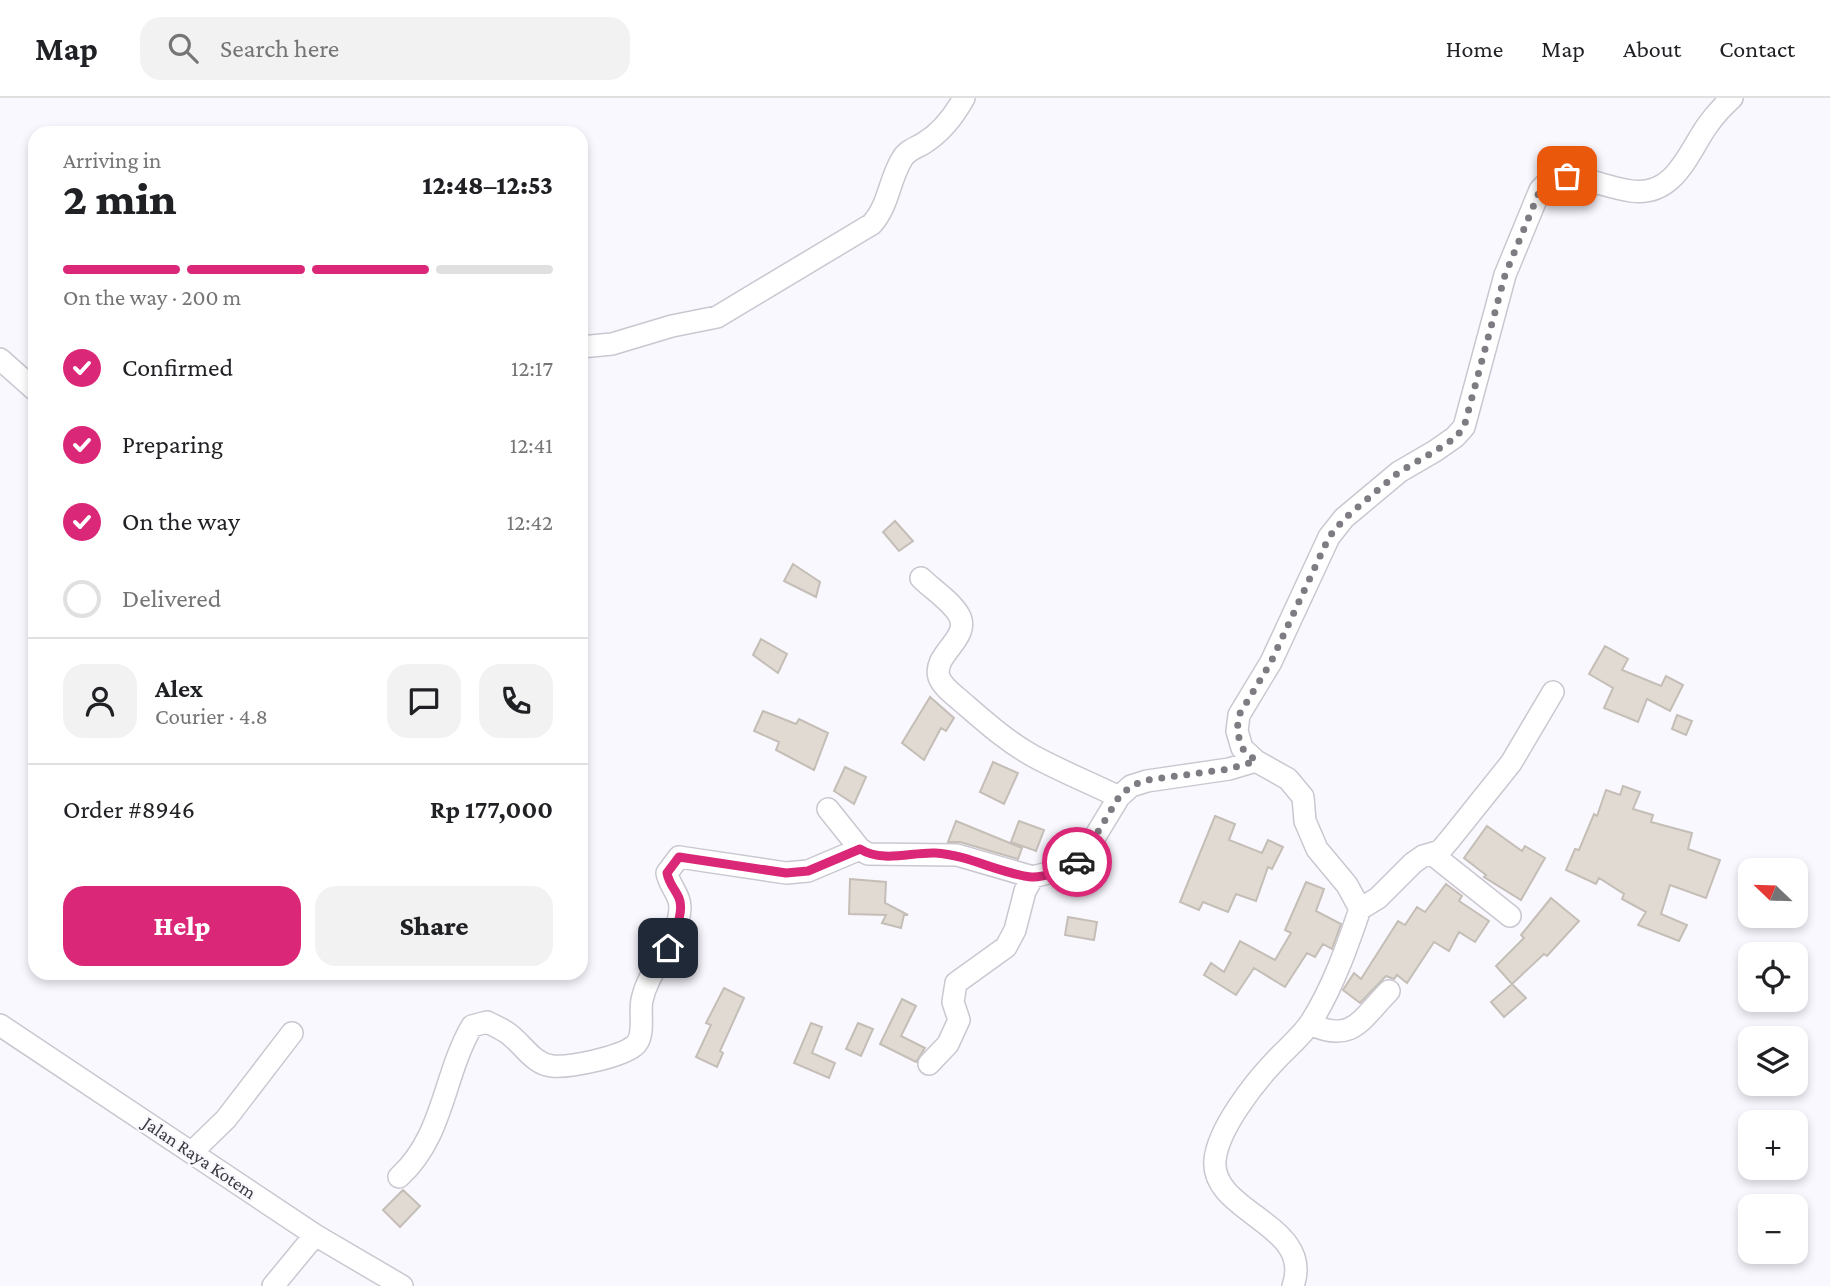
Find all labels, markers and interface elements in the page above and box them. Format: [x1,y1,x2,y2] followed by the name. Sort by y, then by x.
[140,17,630,80] search box
[164,29,202,67] icon: search
[35,30,98,67] text: Map
[220,34,339,63] text: Search here
[1446,35,1503,62] text: Home
[1541,35,1585,62] text: Map
[1623,35,1681,62] text: About
[1719,35,1795,62] text: Contact
[1537,146,1597,206] pin
[63,147,161,173] text: Arriving in
[1548,157,1586,195] icon: bag
[422,171,553,200] text: 12:48–12:53
[63,173,177,224] text: 2 min
[63,284,241,310] text: On the way · 200 m
[63,349,101,387] icon: check
[122,353,233,382] text: Confirmed
[511,355,553,381] text: 12:17
[63,426,101,464] icon: check
[122,430,223,459] text: Preparing
[510,432,553,458] text: 12:41
[63,503,101,541] icon: check
[122,507,240,536] text: On the way
[507,509,553,535] text: 12:42
[122,584,221,613] text: Delivered
[63,664,137,738] button: person
[387,664,461,738] button: chat
[479,664,553,738] button: phone
[155,674,203,703] text: Alex
[155,703,268,729] text: Courier · 4.8
[63,795,195,824] text: Order #8946
[430,795,553,824] text: Rp 177,000
[1042,827,1112,897] courier
[1058,843,1096,881] icon: car
[1738,858,1808,928] north arrow
[1738,858,1808,1264] map controls
[63,886,301,966] button: Help
[315,886,553,966] button: Share
[638,918,698,978] pin
[649,929,687,967] icon: home
[1738,942,1808,1012] button: locate
[1738,1026,1808,1096] button: layers
[1738,1110,1808,1180] button: +
[137,1111,260,1203] street label: Jalan Raya Kotem
[1738,1194,1808,1264] button: −

